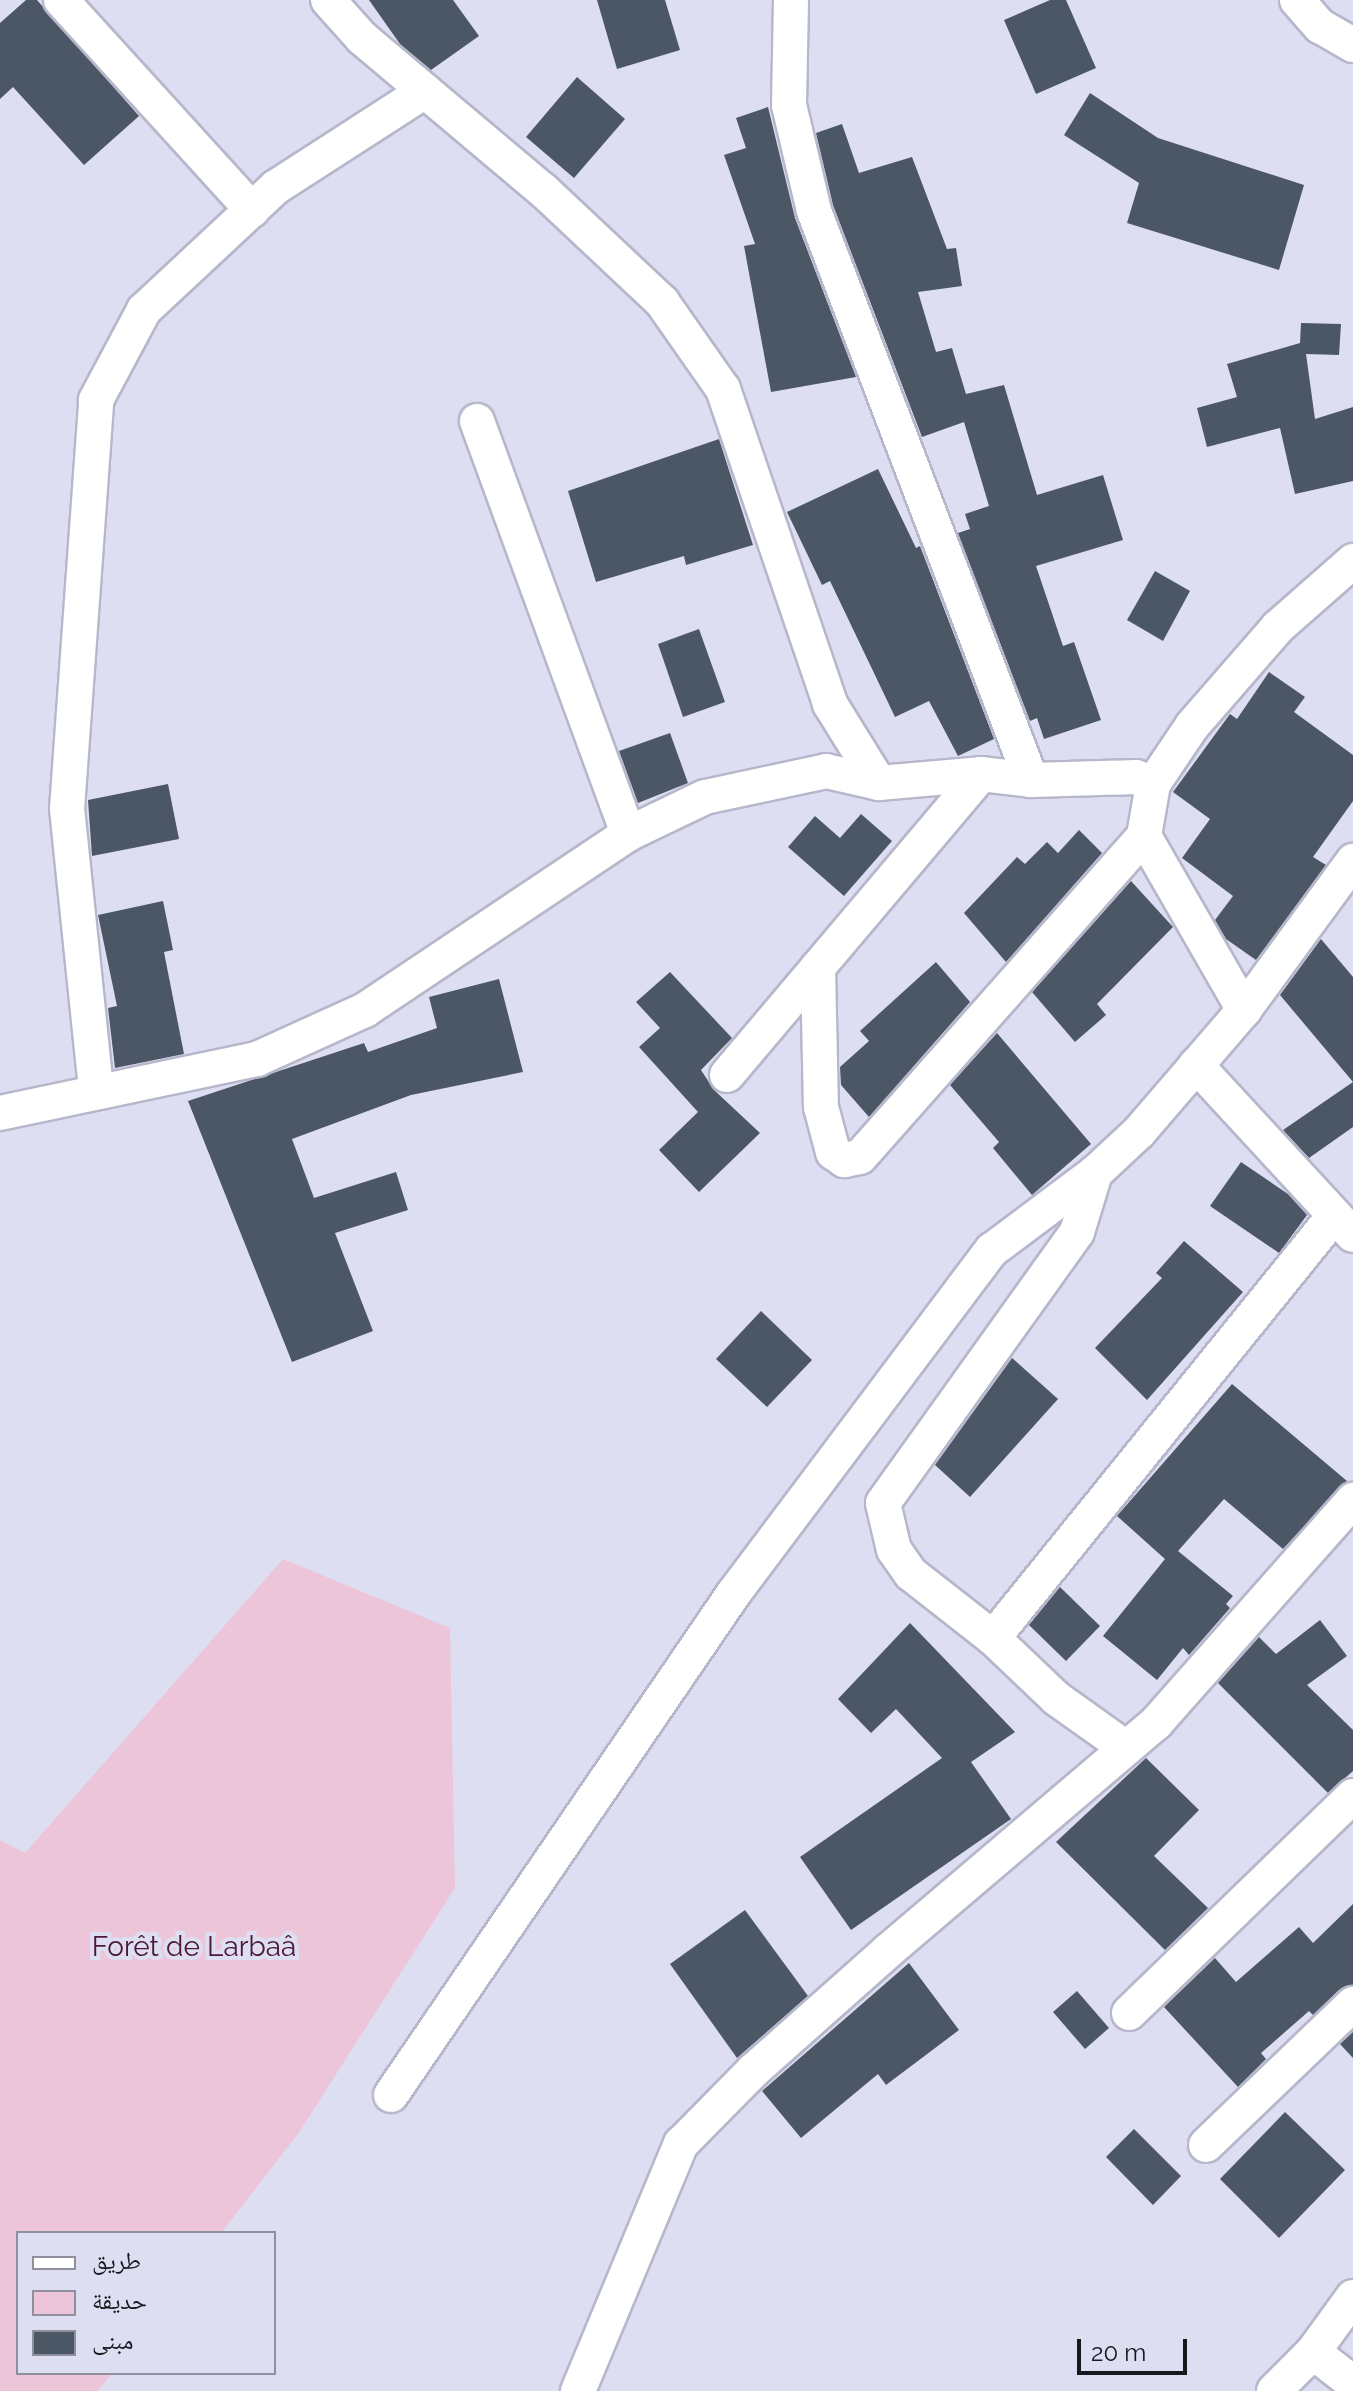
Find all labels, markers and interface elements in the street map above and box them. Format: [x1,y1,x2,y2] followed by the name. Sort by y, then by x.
[92,1930,296,1964] park label: Forêt de Larbaâ
[16,2231,276,2375] legend
[92,2246,141,2275] text: طريق
[92,2286,147,2315] text: حديقة
[1081,2323,1191,2373] scale bar
[92,2326,133,2355] text: مبنى
[1091,2338,1146,2367] text: 20 m

